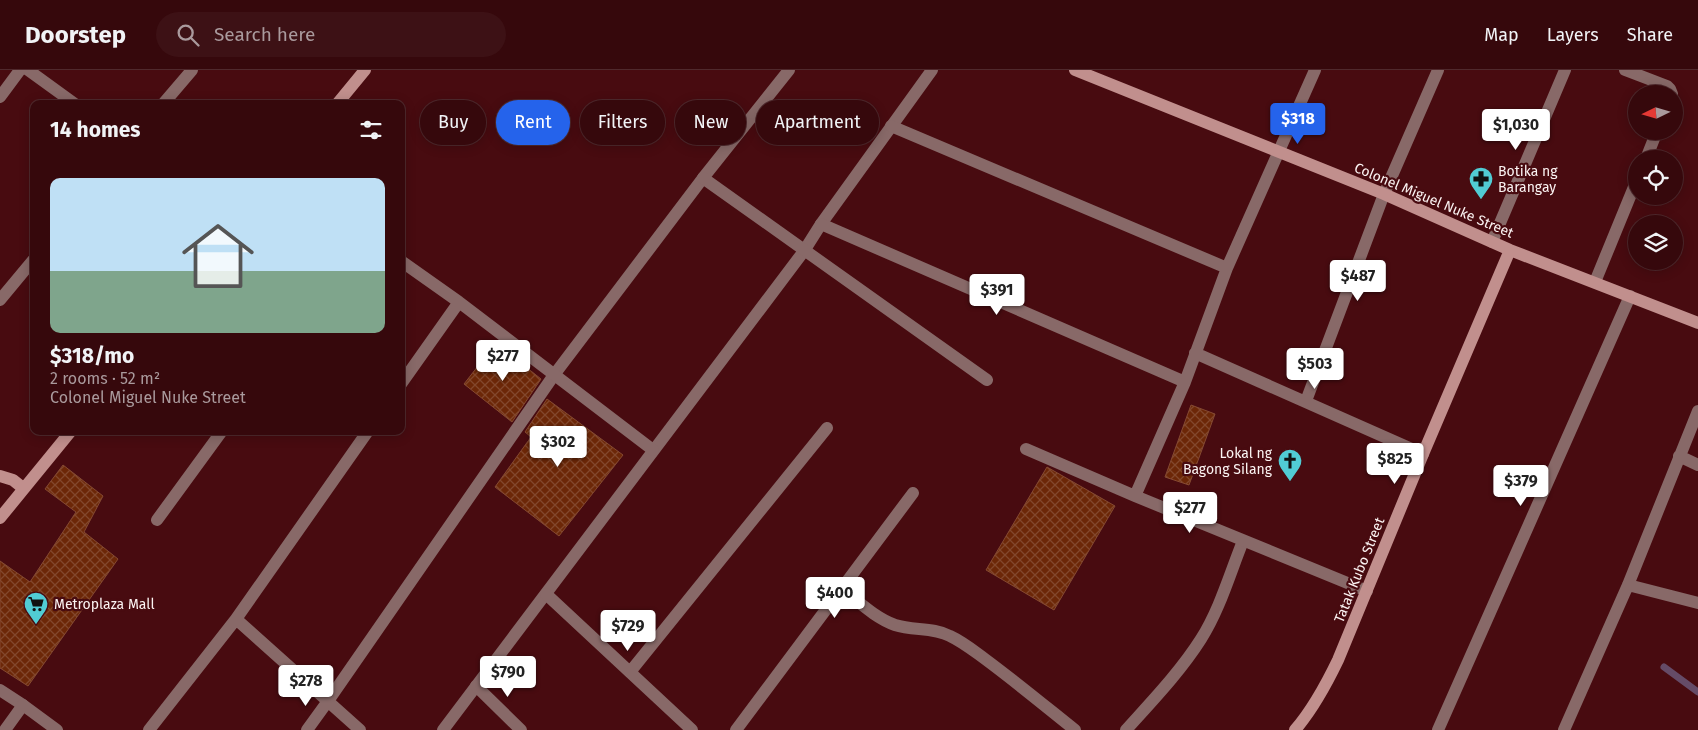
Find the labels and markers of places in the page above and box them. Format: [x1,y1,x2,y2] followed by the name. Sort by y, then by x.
[1268,102,1328,145] pin: $318
[1475,108,1557,151] pin: $1,030
[1498,163,1558,196] place label: Botika ng Barangay
[1468,166,1494,200] pharmacy icon: Botika ng Barangay
[1328,260,1388,302] pin: $487
[967,274,1027,316] pin: $391
[473,340,533,382] pin: $277
[1285,348,1345,390] pin: $503
[528,426,588,468] pin: $302
[1365,442,1425,485] pin: $825
[1183,445,1273,478] place label: Lokal ng Bagong Silang
[1277,448,1303,482] church icon: Lokal ng Bagong Silang
[1491,464,1551,507] pin: $379
[1160,492,1220,534] pin: $277
[805,576,865,619] pin: $400
[23,591,49,625] supermarket icon: Metroplaza Mall
[54,596,155,613] place label: Metroplaza Mall
[598,610,658,652] pin: $729
[478,656,538,698] pin: $790
[276,664,336,707] pin: $278

